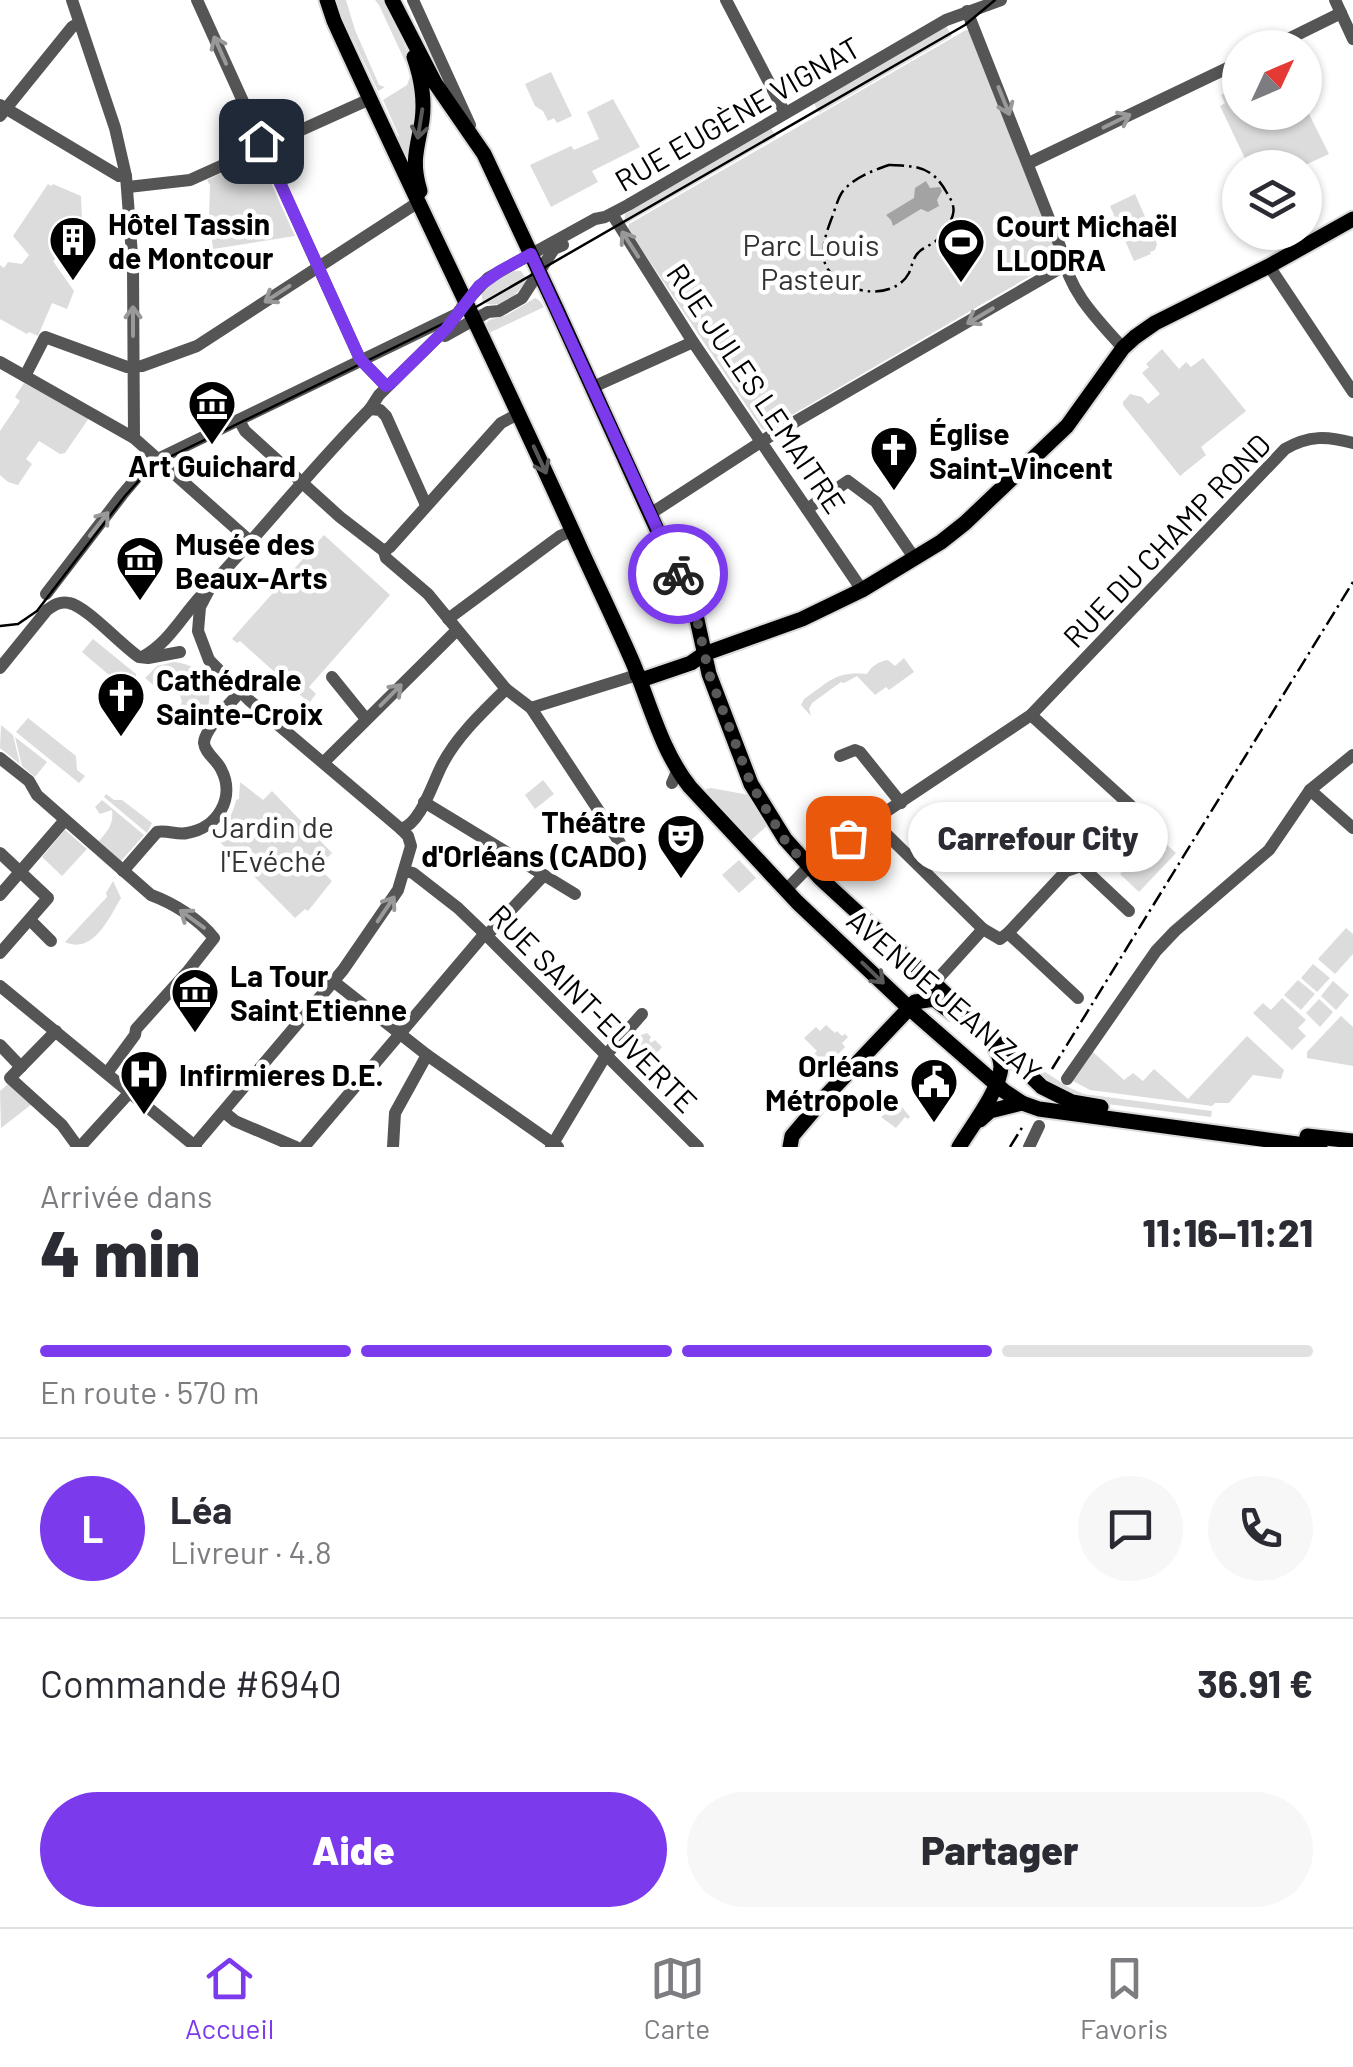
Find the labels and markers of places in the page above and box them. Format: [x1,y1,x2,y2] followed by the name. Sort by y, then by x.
[219,99,304,184] pin
[108,205,274,275] place label: Hôtel Tassin de Montcour
[996,207,1177,277] place label: Court Michaël LLODRA
[47,214,99,282] building icon: Hôtel Tassin de Montcour
[935,216,987,284] sports icon: Court Michaël LLODRA
[186,378,238,446] museum icon: Art Guichard
[929,415,1113,485] place label: Église Saint-Vincent
[868,424,920,492] church icon: Église Saint-Vincent
[128,447,296,483] place label: Art Guichard
[175,525,328,595] place label: Musée des Beaux-Arts
[114,534,166,602] museum icon: Musée des Beaux-Arts
[156,661,323,731] place label: Cathédrale Sainte-Croix
[95,670,147,738] church icon: Cathédrale Sainte-Croix
[806,796,891,881] pin
[421,803,647,873] place label: Théâtre d'Orléans (CADO)
[908,803,1168,873] callout: Carrefour City
[655,812,707,880] theatre icon: Théâtre d'Orléans (CADO)
[230,957,407,1027] place label: La Tour Saint Etienne
[169,966,221,1034] museum icon: La Tour Saint Etienne
[765,1047,899,1117] place label: Orléans Métropole
[118,1048,170,1116] hospital icon: Infirmieres D.E.
[179,1056,384,1092] place label: Infirmieres D.E.
[908,1056,960,1124] public building icon: Orléans Métropole

